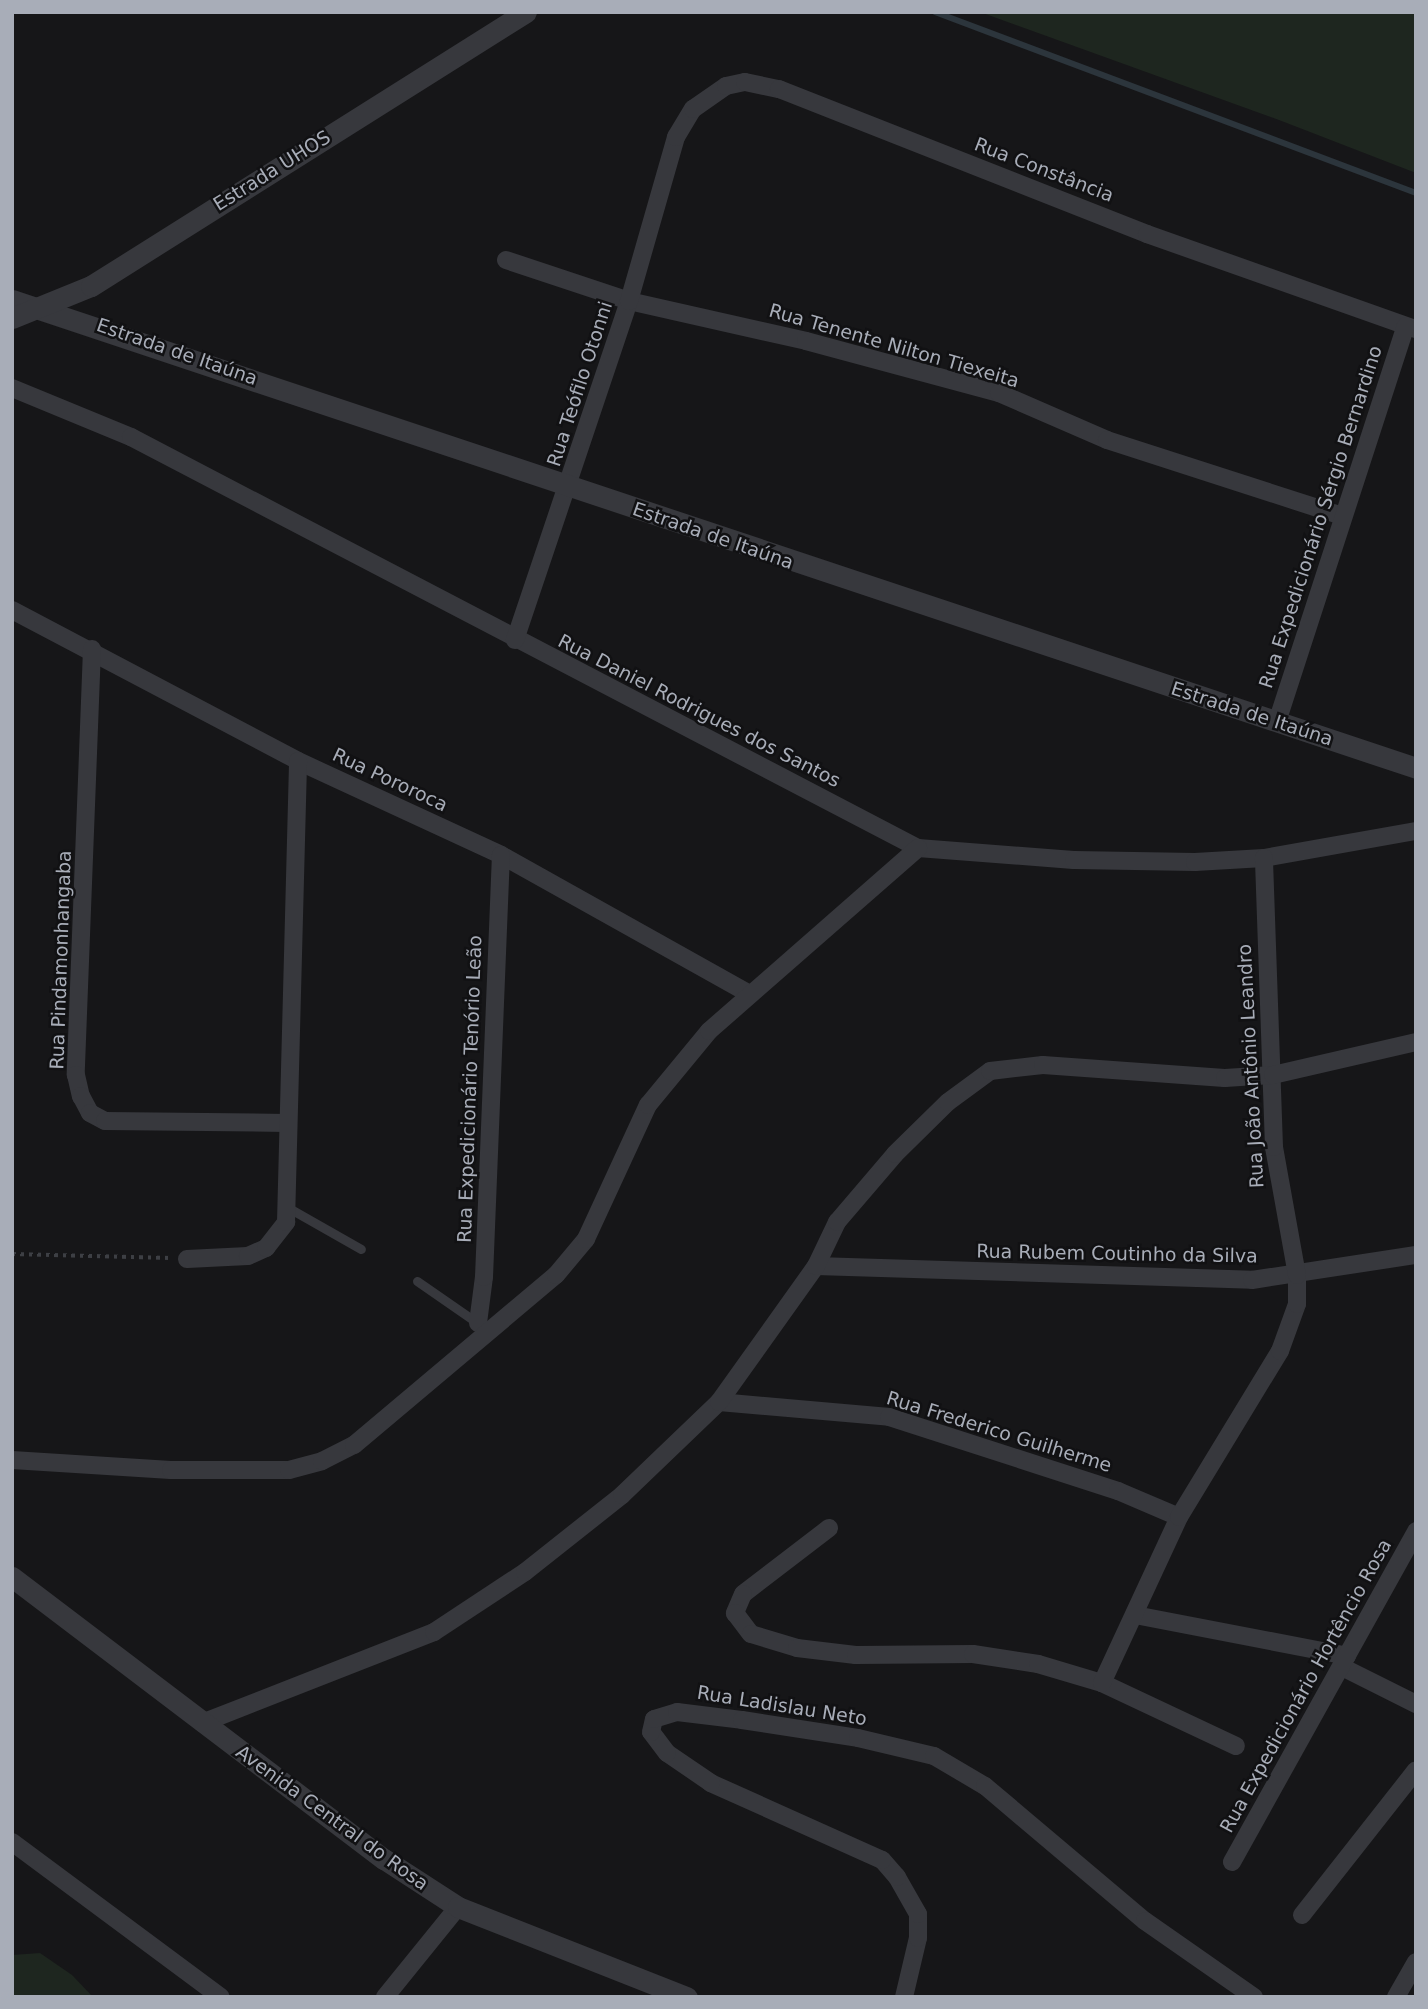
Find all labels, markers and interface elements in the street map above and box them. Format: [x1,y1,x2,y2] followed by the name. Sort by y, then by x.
[209,126,335,216] street label: Estrada UHOS
[971,133,1117,207] street label: Rua Constância
[543,299,617,469] street label: Rua Teófilo Otonni
[766,299,1022,393] street label: Rua Tenente Nilton Tiexeita
[94,314,260,390] street label: Estrada de Itaúna
[1255,343,1387,691] street label: Rua Expedicionário Sérgio Bernardino
[630,498,796,574] street label: Estrada de Itaúna
[554,630,844,792] street label: Rua Daniel Rodrigues dos Santos
[1168,677,1336,751] street label: Estrada de Itaúna
[329,743,451,817] street label: Rua Pororoca
[46,850,76,1070] street label: Rua Pindamonhangaba
[453,935,487,1243] street label: Rua Expedicionário Tenório Leão
[1233,943,1269,1189] street label: Rua João Antônio Leandro
[976,1240,1258,1268] street label: Rua Rubem Coutinho da Silva
[884,1387,1114,1477] street label: Rua Frederico Guilherme
[1216,1535,1396,1837] street label: Rua Expedicionário Hortêncio Rosa
[696,1681,868,1731] street label: Rua Ladislau Neto
[231,1740,433,1896] street label: Avenida Central do Rosa

